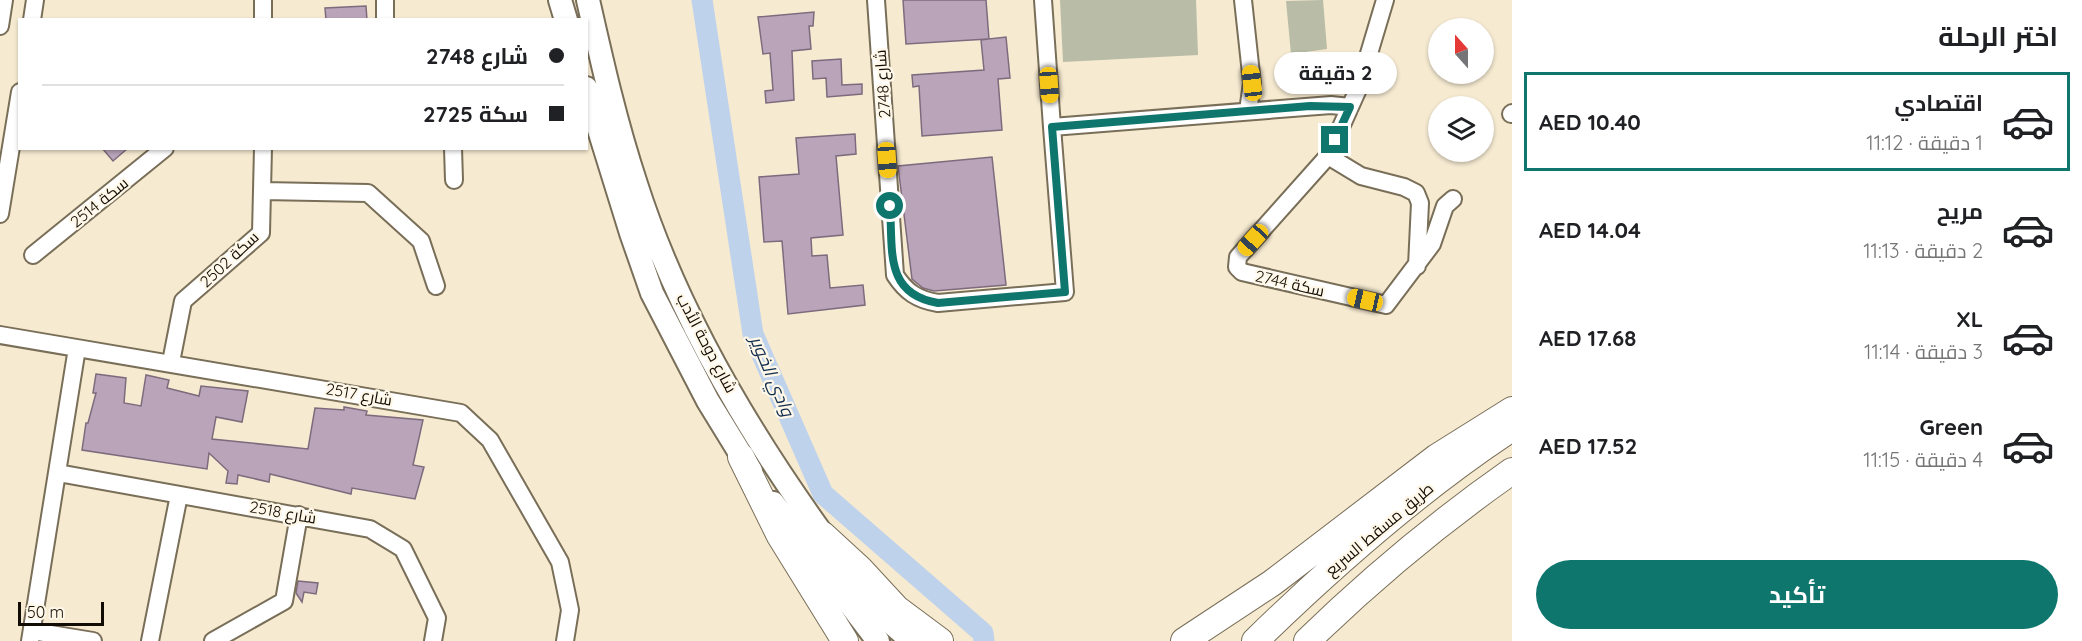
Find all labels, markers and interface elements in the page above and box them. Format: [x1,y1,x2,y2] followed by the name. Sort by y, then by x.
[1428,18,1494,84] north arrow
[1428,18,1494,162] map controls
[1938,19,2058,53] text: اختر الرحلة
[426,42,528,70] text: شارع 2748
[870,49,896,119] street label: شارع 2748
[1274,53,1396,95] callout: 2 دقيقة
[1299,60,1372,85] text: 2 دقيقة
[1241,64,1263,102] car
[1039,66,1059,104] car
[1894,89,1983,117] text: اقتصادي
[2001,95,2055,149] icon: car
[1428,96,1494,162] button: layers
[423,100,528,128] text: سكة 2725
[1539,108,1641,136] text: AED 10.40
[1321,126,1348,153] route end
[1866,130,1983,155] text: 1 دقيقة · 11:12
[877,141,897,179] car
[66,172,132,232] street label: سكة 2514
[876,192,903,219] route start
[1937,197,1983,225] text: مريح
[2001,203,2055,257] icon: car
[1539,216,1641,244] text: AED 14.04
[1234,221,1272,259] car
[195,227,263,291] street label: 2502 سكة
[1863,238,1983,263] text: 2 دقيقة · 11:13
[1253,265,1327,301] street label: سكة 2744
[1345,287,1385,313] car
[671,290,741,397] street label: شارع دوحة الأدب
[1956,305,1983,333] text: XL
[2001,311,2055,365] icon: car
[1539,324,1636,352] text: AED 17.68
[742,330,800,422] water label: وادي الخوير
[1864,339,1983,364] text: 3 دقيقة · 11:14
[324,378,394,412] street label: 2517 شارع
[1920,413,1983,441] text: Green
[2001,419,2055,473] icon: car
[1539,432,1637,460] text: AED 17.52
[1863,447,1983,472] text: 4 دقيقة · 11:15
[1321,478,1438,582] street label: طريق مسقط السريع
[248,496,318,530] street label: 2518 شارع
[1536,560,2058,629] button: تأكيد
[18,599,104,626] scale bar
[27,602,64,622] text: 50 m

